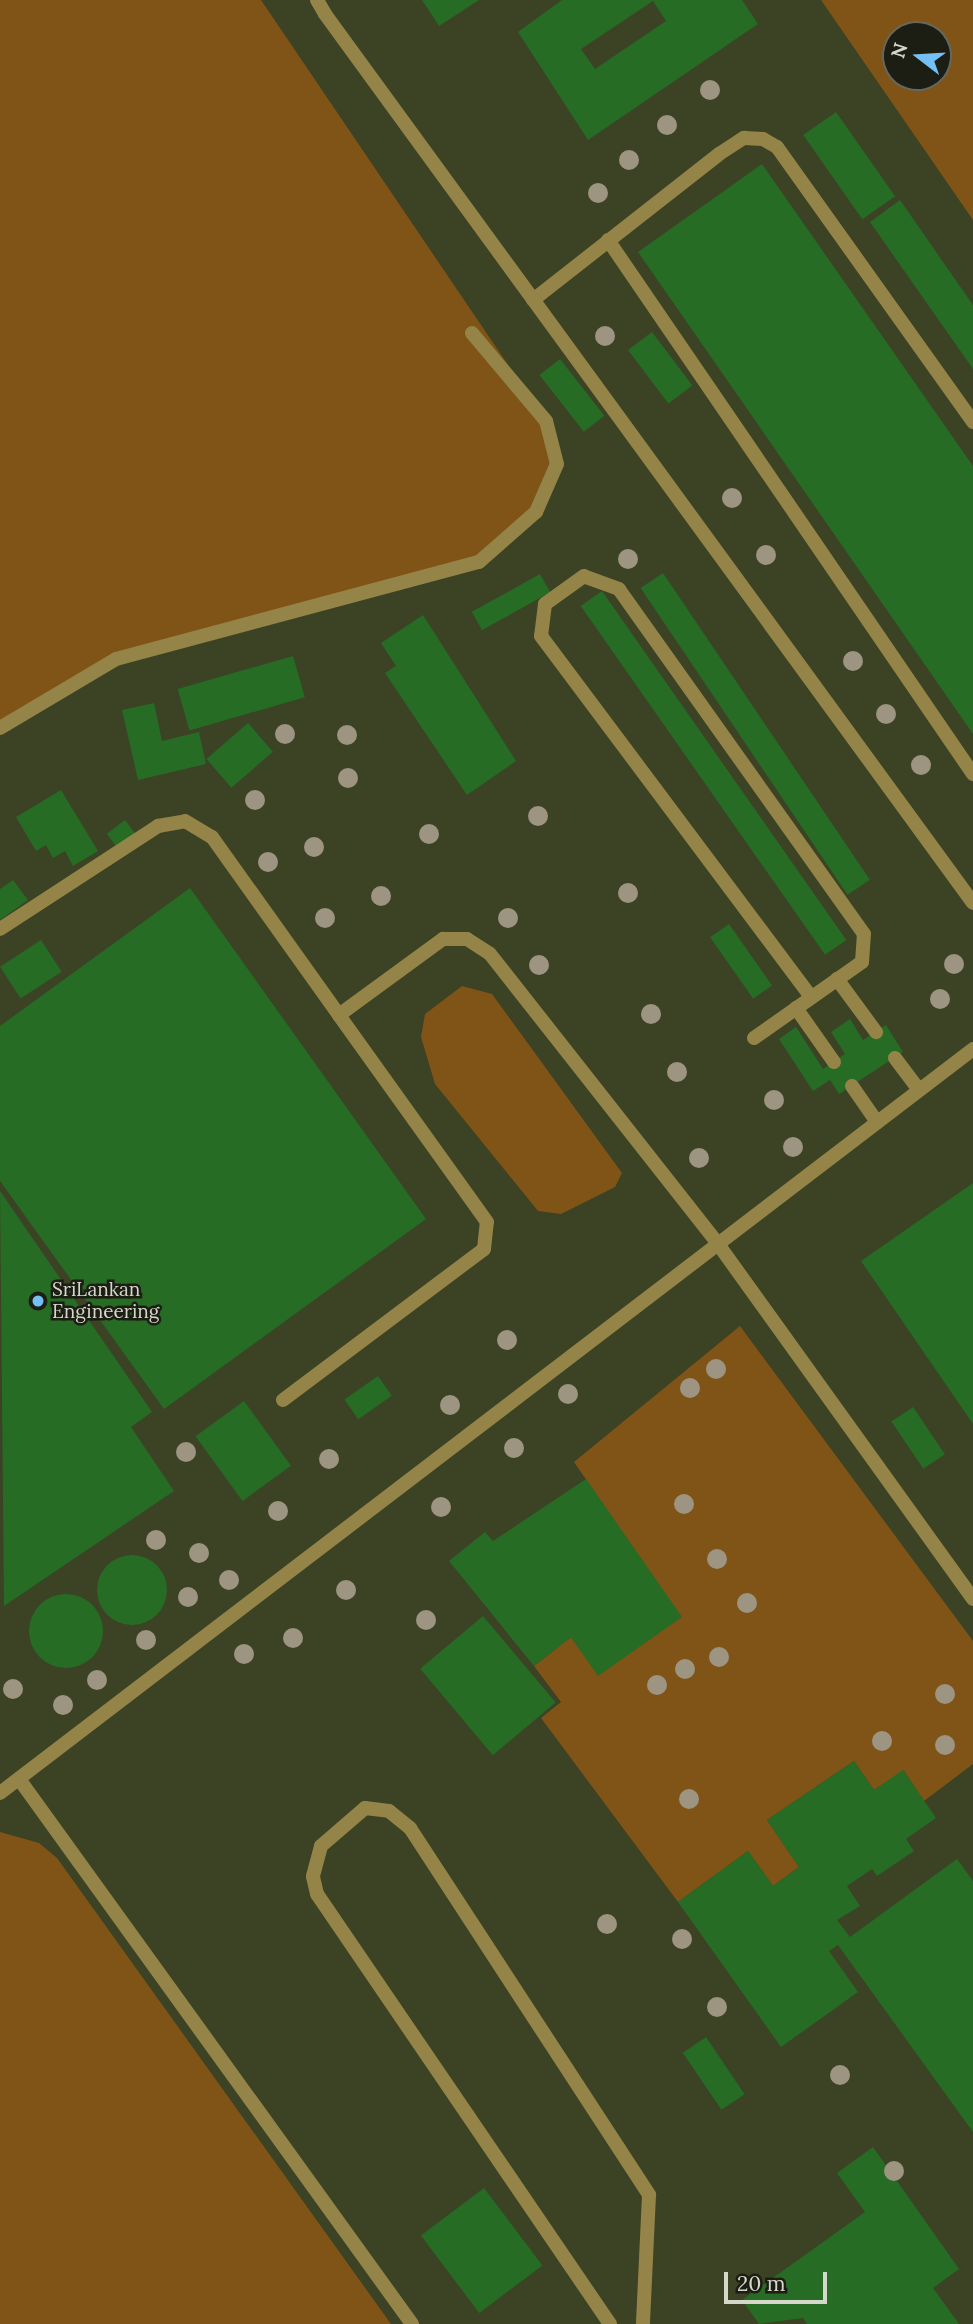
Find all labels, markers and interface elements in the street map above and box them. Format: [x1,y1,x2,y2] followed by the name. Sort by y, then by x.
[882,21,952,91] north arrow
[885,40,912,61] text: N
[52,1279,159,1323] place label: SriLankan Engineering
[30,1293,46,1309] marker: SriLankan Engineering
[728,2258,831,2302] scale bar
[737,2270,786,2297] text: 20 m

